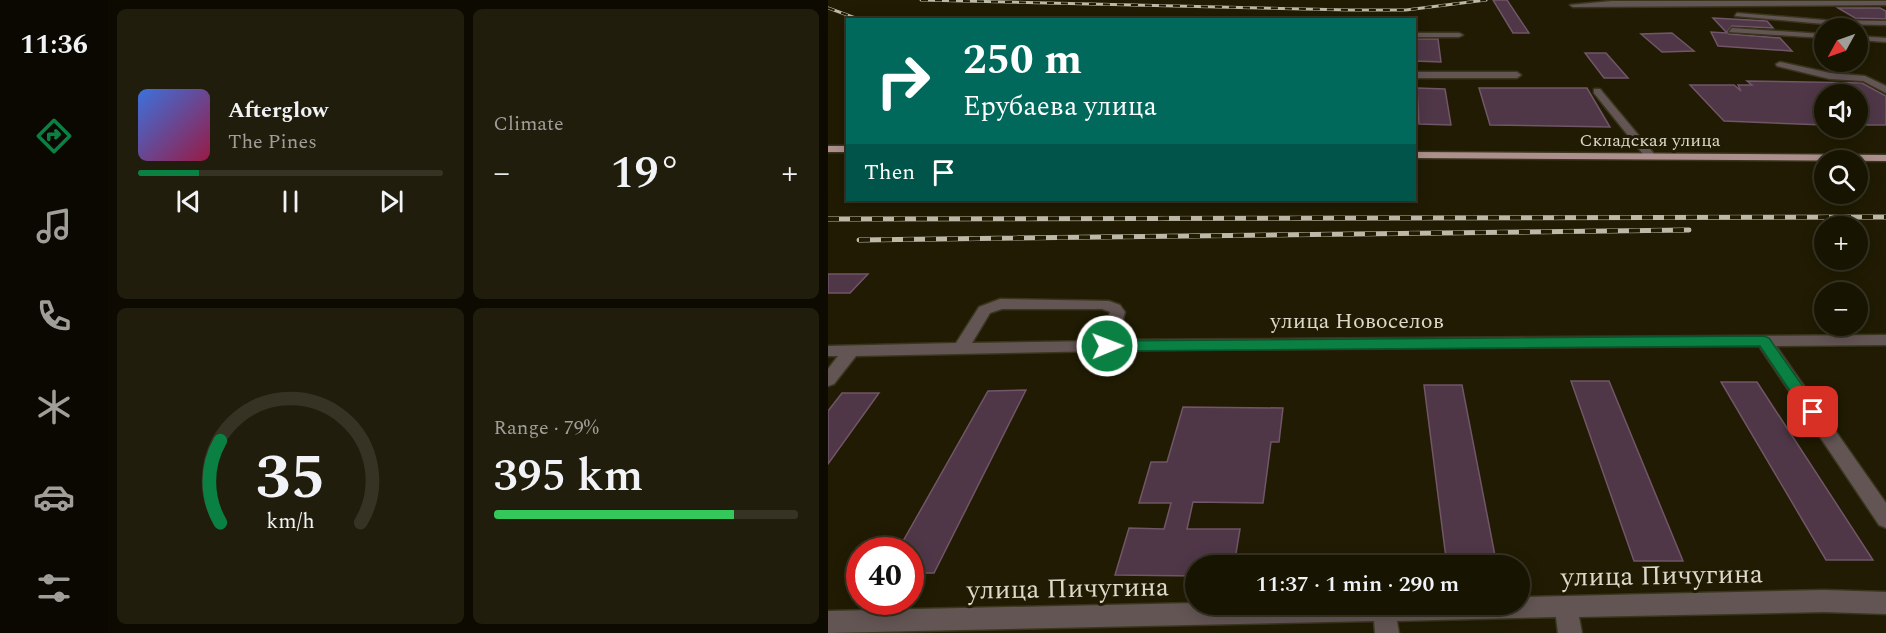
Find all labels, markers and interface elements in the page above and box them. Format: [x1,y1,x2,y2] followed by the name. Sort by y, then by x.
[1814,18,1868,72] north arrow
[1814,18,1868,336] map controls
[20,24,88,66] text: 11:36
[963,29,1082,92] text: 250 m
[864,42,942,120] icon: right
[1814,84,1868,138] button: sound
[963,86,1157,128] text: Ерубаева улица
[228,94,328,127] text: Afterglow
[494,109,564,139] text: Climate
[33,115,75,157] icon: directions
[228,127,317,157] text: The Pines
[1579,127,1721,154] street label: Складская улица
[610,139,681,208] text: 19°
[494,148,510,198] text: −
[782,148,798,198] text: +
[1814,150,1868,204] button: search
[864,156,915,189] text: Then
[927,156,960,189] icon: arrive
[172,185,205,218] icon: previous
[274,185,307,218] icon: pause
[375,185,408,218] icon: next
[33,205,75,247] icon: music
[1814,216,1868,270] button: +
[1814,282,1868,336] button: −
[33,295,75,337] icon: phone
[1269,305,1444,338] street label: улица Новоселов
[1075,314,1139,378] position arrow
[33,386,75,428] icon: climate
[1787,386,1838,437] pin
[1796,395,1829,428] icon: arrive
[494,413,599,443] text: Range · 79%
[255,431,325,526] text: 35
[494,442,643,511] text: 395 km
[33,476,75,518] icon: car
[266,505,314,538] text: km/h
[846,537,924,615] speed limit sign: 40
[1560,553,1763,599] street label: улица Пичугина
[966,566,1169,612] street label: улица Пичугина
[33,567,75,609] icon: filters
[1256,568,1459,601] text: 11:37 · 1 min · 290 m

